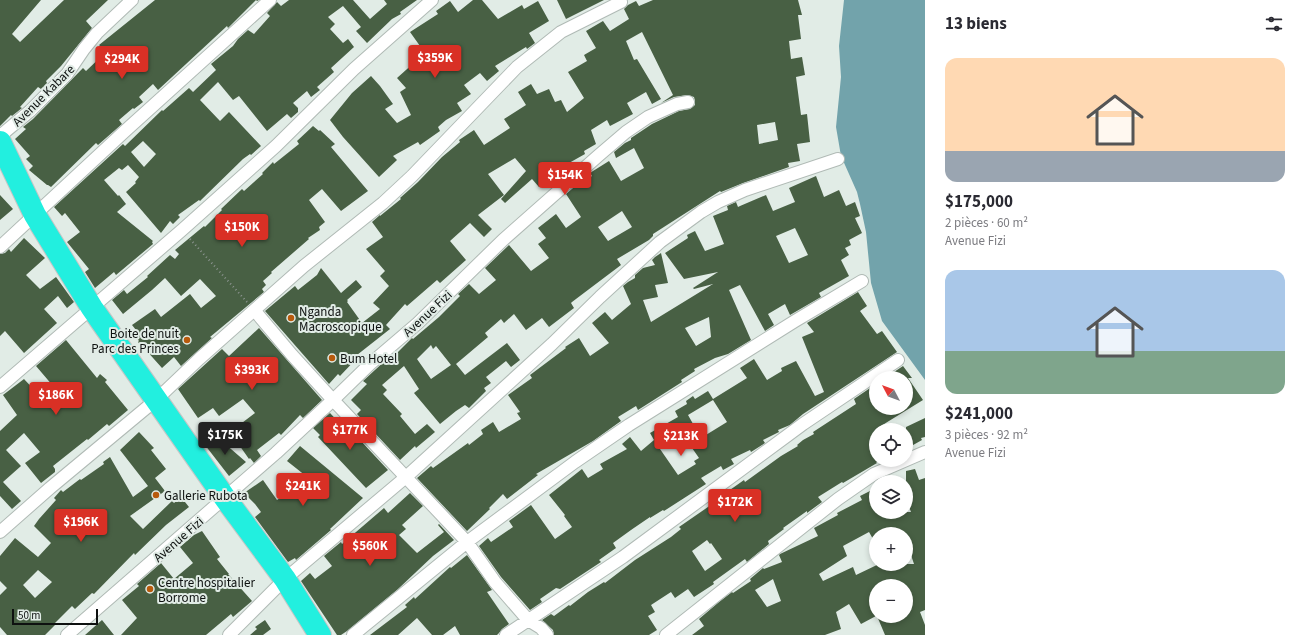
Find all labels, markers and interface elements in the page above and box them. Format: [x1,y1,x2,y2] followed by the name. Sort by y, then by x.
[945,12,1007,36] text: 13 biens
[1263,13,1285,35] icon: filters
[407,45,463,79] pin: $359K
[94,46,150,80] pin: $294K
[417,49,453,67] text: $359K
[104,50,140,68] text: $294K
[9,61,79,131] street label: Avenue Kabare
[1079,84,1151,156] icon: home
[537,162,593,196] pin: $154K
[547,166,583,184] text: $154K
[945,190,1013,214] text: $175,000
[214,214,270,248] pin: $150K
[945,214,1028,232] text: 2 pièces · 60 m²
[224,218,260,236] text: $150K
[945,232,1006,250] text: Avenue Fizi
[399,286,456,341] street label: Avenue Fizi
[1079,296,1151,368] icon: home
[299,303,382,336] place label: Nganda Macroscopique
[286,313,296,323] marker: Nganda Macroscopique
[91,325,180,358] place label: Boite de nuit Parc des Princes
[182,335,192,345] marker: Boite de nuit Parc des Princes
[340,350,397,368] place label: Bum Hotel
[327,353,337,363] marker: Bum Hotel
[224,357,280,391] pin: $393K
[234,361,270,379] text: $393K
[869,371,913,415] north arrow
[869,371,913,623] map controls
[28,382,84,416] pin: $186K
[38,386,74,404] text: $186K
[945,402,1013,426] text: $241,000
[322,417,378,451] pin: $177K
[332,421,368,439] text: $177K
[197,422,253,456] pin: $175K
[653,423,709,457] pin: $213K
[869,423,913,467] button: locate
[207,426,243,444] text: $175K
[945,426,1028,444] text: 3 pièces · 92 m²
[663,427,699,445] text: $213K
[945,444,1006,462] text: Avenue Fizi
[275,473,331,507] pin: $241K
[869,475,913,519] button: layers
[285,477,321,495] text: $241K
[164,487,248,505] place label: Gallerie Rubota
[707,489,763,523] pin: $172K
[151,490,161,500] marker: Gallerie Rubota
[717,493,753,511] text: $172K
[53,509,109,543] pin: $196K
[63,513,99,531] text: $196K
[150,513,208,567] street label: Avenue Fizi
[869,527,913,571] button: +
[342,533,398,567] pin: $560K
[352,537,388,555] text: $560K
[158,574,255,607] place label: Centre hospitalier Borrome
[869,579,913,623] button: −
[145,584,155,594] marker: Centre hospitalier Borrome
[12,607,98,626] scale bar
[18,608,40,623] text: 50 m

